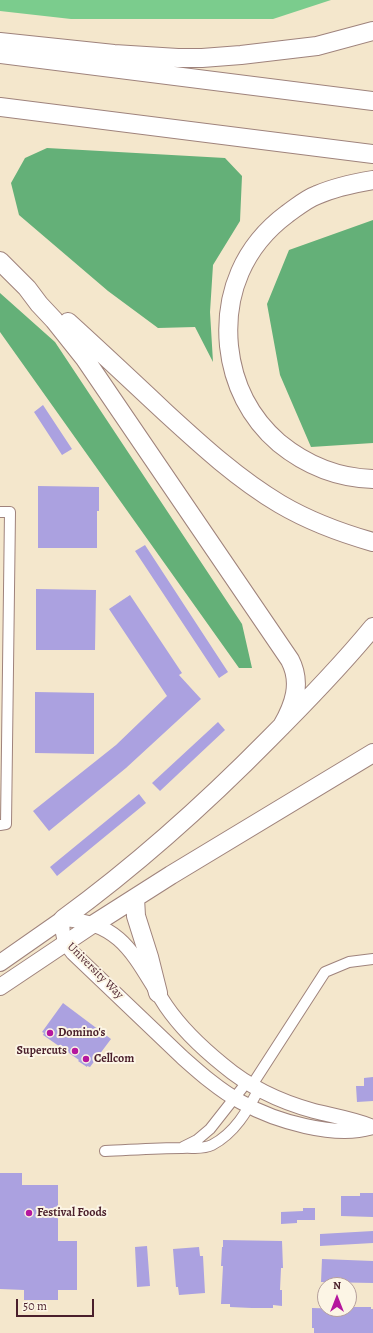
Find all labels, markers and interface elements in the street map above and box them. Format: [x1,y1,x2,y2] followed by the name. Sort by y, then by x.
[64,940,126,1002] street label: University Way
[58,1026,105,1040] place label: Domino's
[45,1028,55,1038] marker: Domino's
[17,1044,67,1058] place label: Supercuts
[70,1046,80,1056] marker: Supercuts
[94,1052,134,1066] place label: Cellcom
[81,1054,91,1064] marker: Cellcom
[37,1206,107,1220] place label: Festival Foods
[24,1208,34,1218] marker: Festival Foods
[317,1277,357,1317] north arrow
[333,1278,341,1293] text: N
[18,1291,96,1317] scale bar
[23,1298,47,1314] text: 50 m

